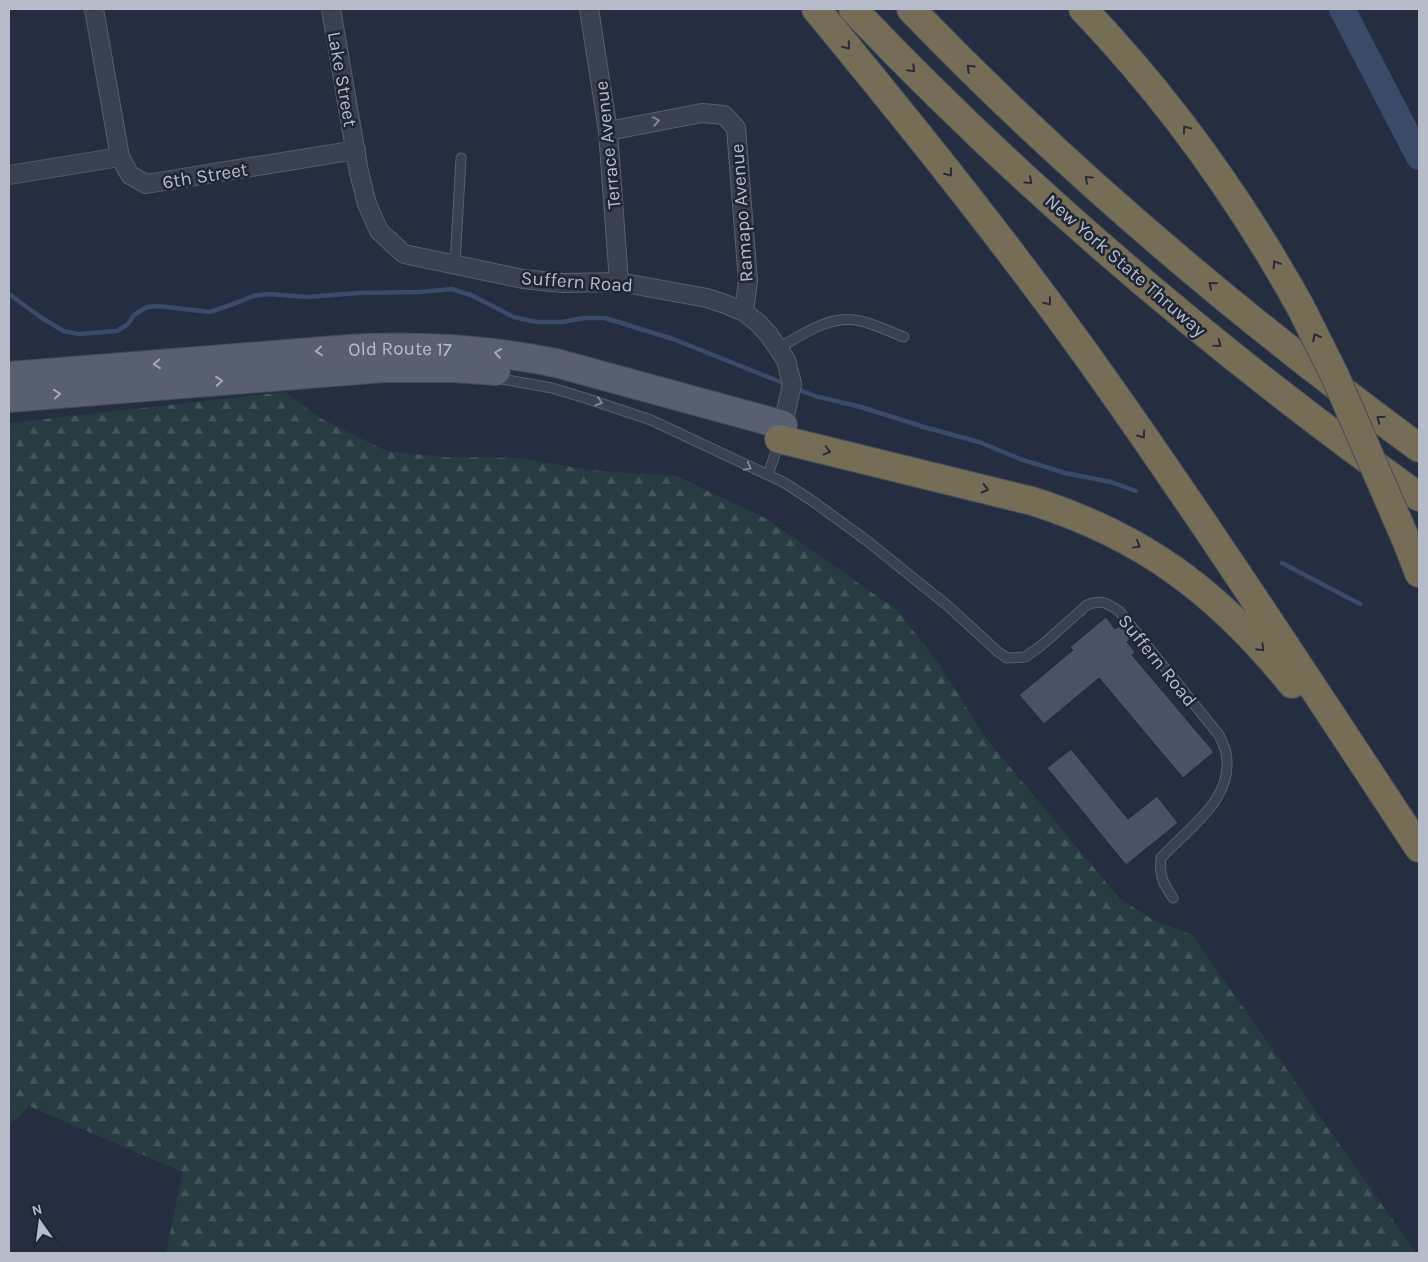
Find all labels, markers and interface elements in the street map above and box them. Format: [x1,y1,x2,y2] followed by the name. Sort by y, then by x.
[323,30,361,129] street label: Lake Street
[842,41,851,50] one-way arrow
[906,63,915,72] one-way arrow
[967,65,976,74] one-way arrow
[590,80,626,210] street label: Terrace Avenue
[652,117,661,127] one-way arrow
[1183,125,1192,135] one-way arrow
[726,143,758,283] street label: Ramapo Avenue
[161,158,249,194] street label: 6th Street
[943,167,951,176] one-way arrow
[1024,175,1033,184] one-way arrow
[1085,176,1094,185] one-way arrow
[1041,190,1210,342] street label: New York State Thruway
[1273,260,1283,269] one-way arrow
[520,267,634,297] street label: Suffern Road
[1208,282,1217,291] one-way arrow
[1042,296,1050,305] one-way arrow
[1312,334,1322,343] one-way arrow
[348,338,452,361] street label: Old Route 17
[1212,339,1221,347] one-way arrow
[315,345,323,356] one-way arrow
[494,348,502,359] one-way arrow
[153,359,161,370] one-way arrow
[216,375,224,386] one-way arrow
[54,389,62,400] one-way arrow
[594,396,602,406] one-way arrow
[1376,416,1386,425] one-way arrow
[1136,429,1145,438] one-way arrow
[822,445,830,455] one-way arrow
[742,461,751,471] one-way arrow
[980,483,989,494] one-way arrow
[1131,539,1140,549] one-way arrow
[1113,610,1201,711] street label: Suffern Road
[1255,642,1264,651] one-way arrow
[15,1197,65,1247] north arrow
[30,1200,44,1219] text: N

